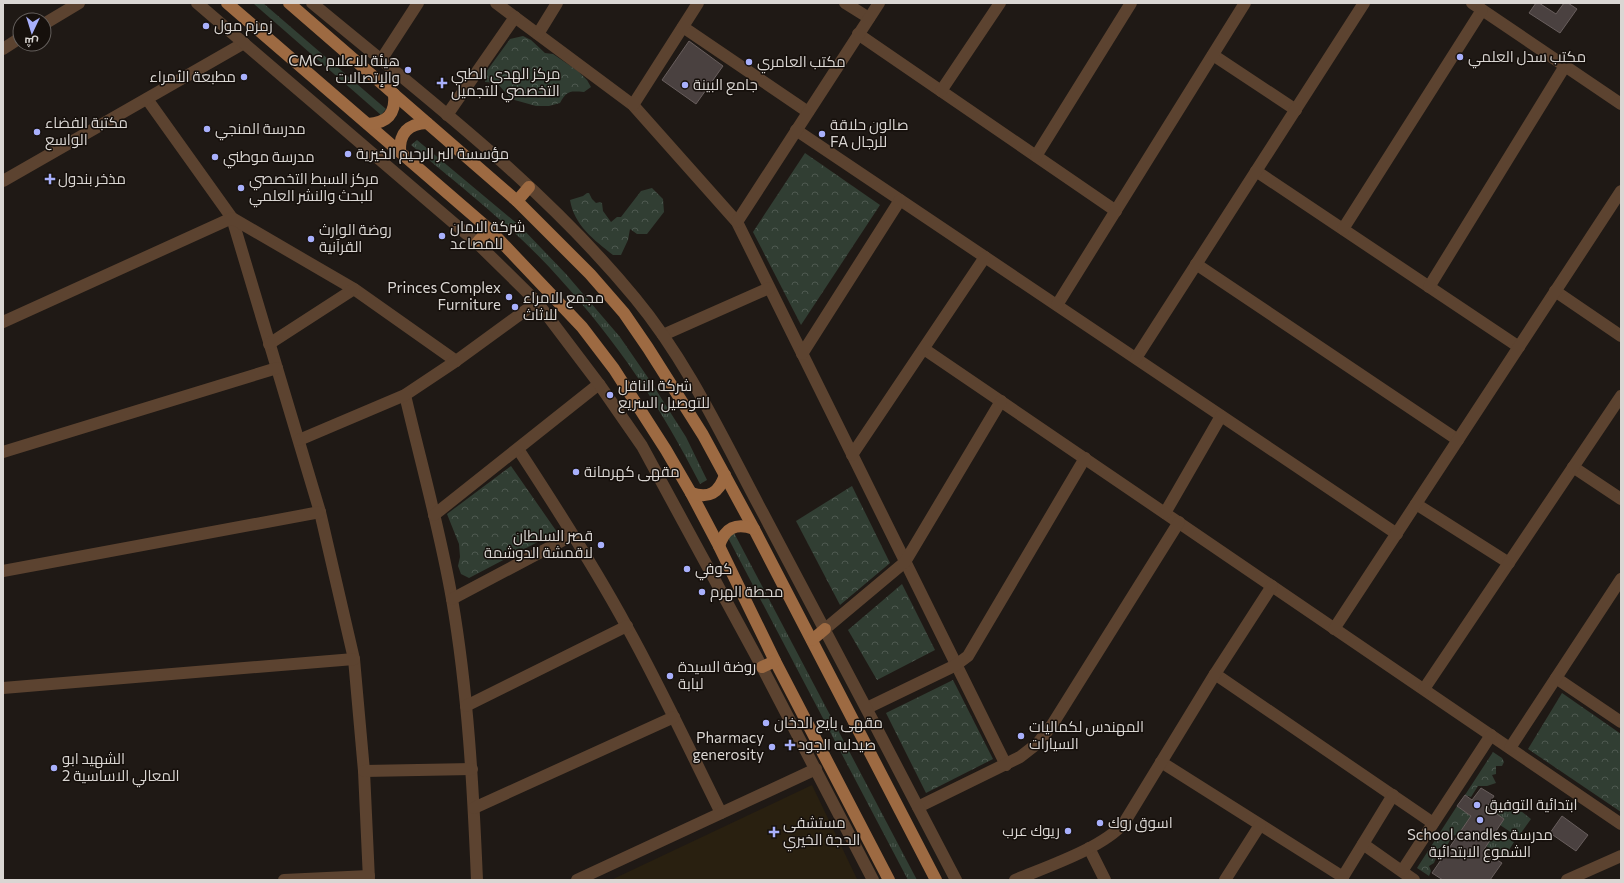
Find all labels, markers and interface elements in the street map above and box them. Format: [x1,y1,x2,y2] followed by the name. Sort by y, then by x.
[12,12,52,52] north arrow
[214,16,273,36] place label: زمزم مول
[201,21,211,31] marker: زمزم مول
[24,35,39,49] text: ش
[1468,47,1586,69] place label: مكتب سدل العلمي
[288,51,400,87] place label: CMC هيئة الاعلام والإتصالات
[757,52,846,74] place label: مكتب العامري
[1455,52,1465,62] marker: مكتب سدل العلمي
[744,57,754,67] marker: مكتب العامري
[451,64,560,103] place label: مركز الهدى الطبي التخصصي للتجميل
[403,65,413,75] marker: CMC هيئة الاعلام والإتصالات
[150,67,236,86] place label: مطبعة الأمراء
[239,72,249,82] marker: مطبعة الأمراء
[693,75,758,96] place label: جامع البينة
[436,77,448,89] marker: مركز الهدى الطبي التخصصي للتجميل
[680,80,690,90] marker: جامع البينة
[45,113,128,151] place label: مكتبة الفضاء الواسع
[830,115,909,151] place label: صالون حلاقة FA للرجال
[215,119,306,141] place label: مدرسة المنجي
[202,124,212,134] marker: مدرسة المنجي
[32,127,42,137] marker: مكتبة الفضاء الواسع
[817,129,827,139] marker: صالون حلاقة FA للرجال
[356,144,509,164] place label: مؤسسة البر الرحيم الخيرية
[223,147,315,169] place label: مدرسة موطني
[343,149,353,159] marker: مؤسسة البر الرحيم الخيرية
[210,152,220,162] marker: مدرسة موطني
[58,169,126,188] place label: مذخر بندول
[249,169,379,208] place label: مركز السبط التخصصي للبحث والنشر العلمي
[45,174,55,184] marker: مذخر بندول
[236,183,246,193] marker: مركز السبط التخصصي للبحث والنشر العلمي
[450,217,525,252] place label: شركة الامان للمصاعد
[319,220,392,256] place label: روضة الوارث القرآنية
[437,231,447,241] marker: شركة الامان للمصاعد
[306,234,316,244] marker: روضة الوارث القرآنية
[387,278,501,313] place label: Princes Complex Furniture
[523,288,604,323] place label: مجمع الامراء للاثاث
[504,292,514,302] marker: Princes Complex Furniture
[510,302,520,312] marker: مجمع الامراء للاثاث
[618,376,710,414] place label: شركة الناقل للتوصيل السريع
[605,390,615,400] marker: شركة الناقل للتوصيل السريع
[584,462,680,482] place label: مقهى كهرمانة
[571,467,581,477] marker: مقهى كهرمانة
[484,526,593,562] place label: قصر السلطان لاقمشة الدوشمة
[596,540,606,550] marker: قصر السلطان لاقمشة الدوشمة
[695,559,732,581] place label: كوفي
[682,564,692,574] marker: كوفي
[710,582,783,602] place label: محطة الهرم
[697,587,707,597] marker: محطة الهرم
[678,657,756,692] place label: روضة السيدة لبابة
[665,671,675,681] marker: روضة السيدة لبابة
[774,713,883,734] place label: مقهى بايع الدخان
[1029,717,1144,753] place label: المهندس لكماليات السيارات
[761,718,771,728] marker: مقهى بايع الدخان
[692,728,764,763] place label: Pharmacy generosity
[1016,731,1026,741] marker: المهندس لكماليات السيارات
[798,735,876,754] place label: صيدليه الجود
[785,740,795,750] marker: صيدليه الجود
[767,742,777,752] marker: Pharmacy generosity
[62,749,180,788] place label: الشهيد ابو المعالي الاساسية 2
[49,763,59,773] marker: الشهيد ابو المعالي الاساسية 2
[1485,795,1578,815] place label: ابتدائية التوفيق
[1472,800,1482,810] marker: ابتدائية التوفيق
[783,813,860,852] place label: مستشفى الحجة الخيري
[1108,813,1173,833] place label: اسوق روك
[1475,815,1485,825] marker: School candles مدرسة الشموع الابتدائية
[1095,818,1105,828] marker: اسوق روك
[1002,821,1060,840] place label: ريوك عرب
[1407,825,1553,863] place label: School candles مدرسة الشموع الابتدائية
[768,826,780,838] marker: مستشفى الحجة الخيري
[1063,826,1073,836] marker: ريوك عرب

